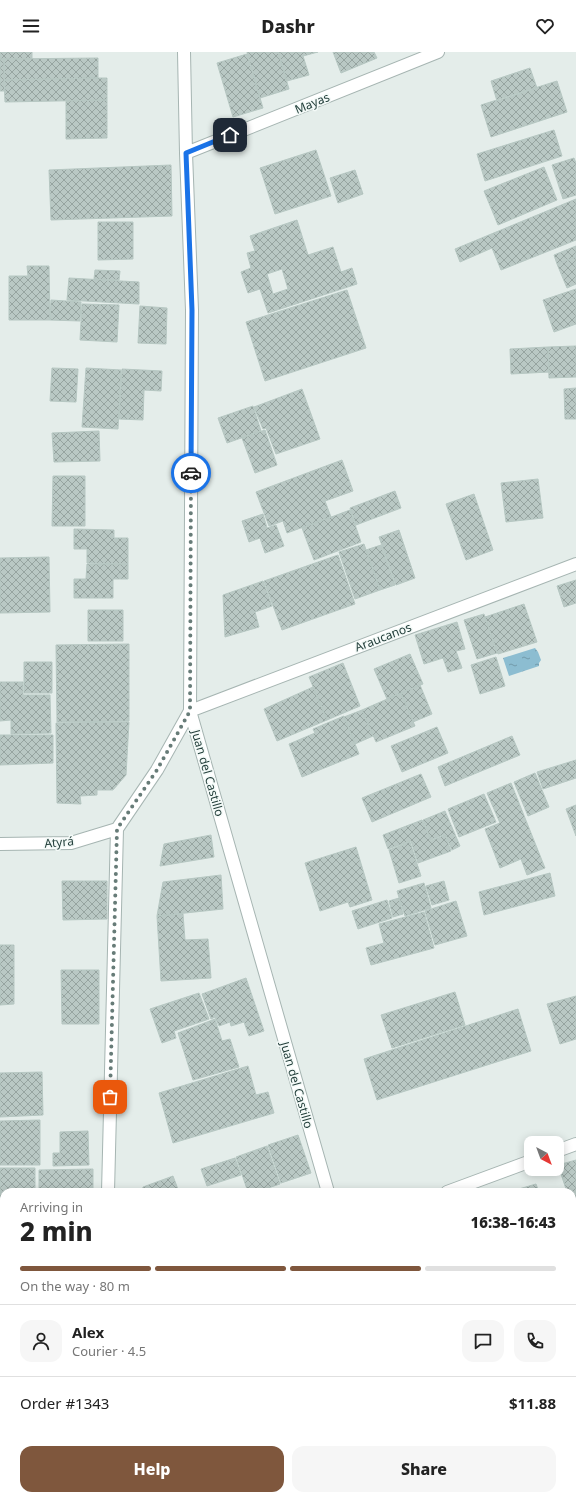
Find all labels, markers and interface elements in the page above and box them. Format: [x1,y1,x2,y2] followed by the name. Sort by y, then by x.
[261,14,315,38] text: Dashr
[20,15,42,37] icon: menu
[534,15,556,37] icon: heart
[292,88,332,118] street label: Mayas
[213,118,247,152] pin
[219,124,241,146] icon: home
[171,453,211,493] courier
[180,462,202,484] icon: car
[352,618,414,656] street label: Araucanos
[187,727,228,818] street label: Juan del Castillo
[44,832,74,852] street label: Atyrá
[276,1039,317,1130] street label: Juan del Castillo
[93,1080,127,1114] pin
[99,1086,121,1108] icon: bag
[524,1136,564,1176] north arrow
[524,1136,564,1176] map controls
[20,1198,83,1216] text: Arriving in
[471,1212,556,1232] text: 16:38–16:43
[20,1213,93,1249] text: 2 min
[20,1277,130,1295] text: On the way · 80 m
[20,1320,62,1362] button: person
[462,1320,504,1362] button: chat
[514,1320,556,1362] button: phone
[72,1322,104,1342] text: Alex
[72,1342,146,1360] text: Courier · 4.5
[20,1393,109,1413] text: Order #1343
[509,1393,556,1413] text: $11.88
[20,1446,284,1492] button: Help
[292,1446,556,1492] button: Share

